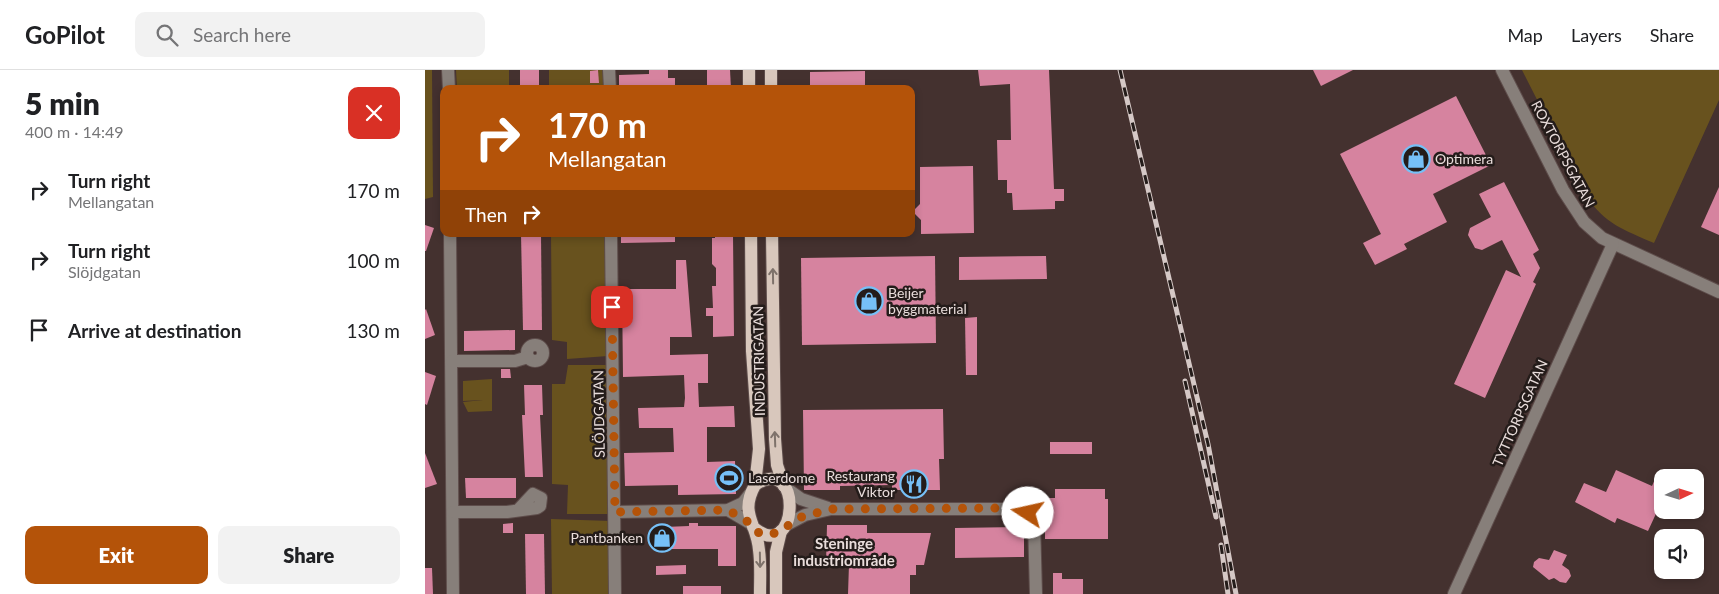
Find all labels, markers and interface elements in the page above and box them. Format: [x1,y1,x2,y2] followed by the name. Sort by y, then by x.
[135,12,485,57] search box
[25,20,105,49] text: GoPilot
[153,21,181,49] icon: search
[193,23,291,46] text: Search here
[1507,24,1543,46] text: Map
[1571,24,1622,46] text: Layers
[1650,24,1694,46] text: Share
[25,85,100,121] text: 5 min
[348,87,400,139] button: close
[1528,97,1599,210] street label: ROXTORPSGATAN
[548,103,647,145] text: 170 m
[465,105,530,170] icon: right
[25,122,124,141] text: 400 m · 14:49
[1401,144,1431,174] shop icon: Optimera
[548,145,667,172] text: Mellangatan
[1435,150,1493,167] place label: Optimera
[68,169,150,192] text: Turn right
[25,176,53,204] icon: right
[346,179,400,202] text: 170 m
[68,192,154,211] text: Mellangatan
[517,200,545,228] icon: right
[465,203,507,226] text: Then
[68,239,150,262] text: Turn right
[25,246,53,274] icon: right
[346,249,400,272] text: 100 m
[68,262,141,281] text: Slöjdgatan
[768,268,778,284] one-way arrow
[888,284,967,317] place label: Beijer byggmaterial
[591,286,633,328] pin
[854,286,884,316] shop icon: Beijer byggmaterial
[598,293,626,321] icon: arrive
[749,306,768,416] street label: INDUSTRIGATAN
[25,316,53,344] icon: arrive
[68,319,241,342] text: Arrive at destination
[346,319,400,342] text: 130 m
[1488,357,1551,469] street label: TYTTORPSGATAN
[589,370,608,458] street label: SLÖJDGATAN
[770,431,780,447] one-way arrow
[714,463,744,493] sports icon: Laserdome
[826,467,895,500] place label: Restaurang Viktor
[748,469,815,486] place label: Laserdome
[899,469,929,499] restaurant icon: Restaurang Viktor
[1654,469,1704,519] north arrow
[1654,469,1704,579] map controls
[1001,486,1053,538] position arrow
[647,523,677,553] shop icon: Pantbanken
[25,526,208,584] button: Exit
[218,526,400,584] button: Share
[571,529,643,546] place label: Pantbanken
[1654,529,1704,579] button: sound
[793,534,895,569] district label: Steninge industriområde
[755,552,764,568] one-way arrow

